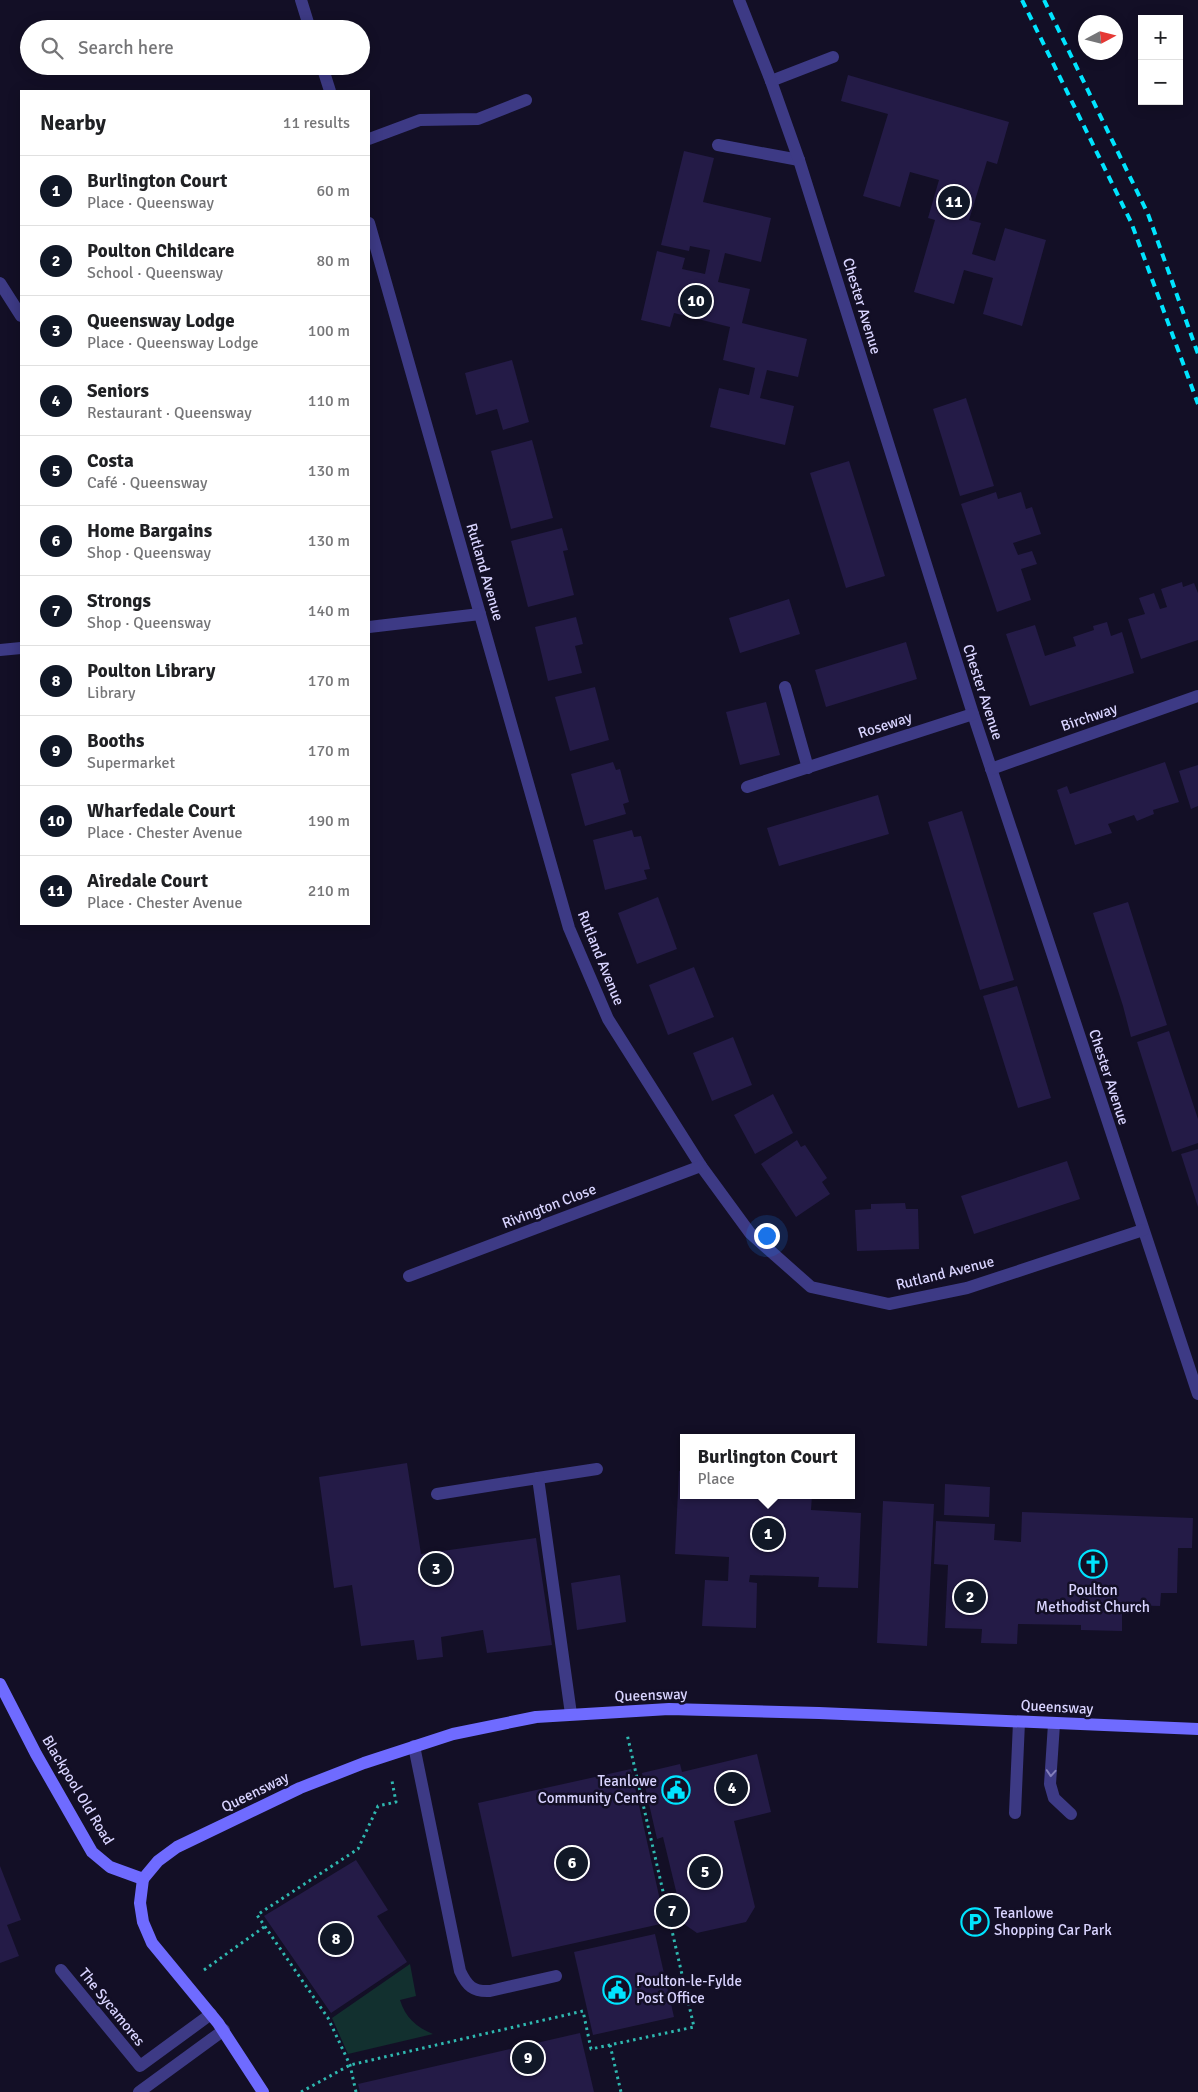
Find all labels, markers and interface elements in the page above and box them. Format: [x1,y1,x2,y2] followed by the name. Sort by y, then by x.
[1078,15,1123,60] north arrow
[1138,15,1183,105] map controls
[1138,15,1183,60] button: +
[20,20,370,75] search box
[38,34,66,62] icon: search
[78,36,174,60] text: Search here
[1138,60,1183,105] button: −
[40,110,106,136] text: Nearby
[283,113,350,133] text: 11 results
[87,169,227,193] text: Burlington Court
[52,181,60,201] text: 1
[316,181,350,201] text: 60 m
[938,183,970,221] pin: 11
[87,193,214,213] text: Place · Queensway
[87,239,234,263] text: Poulton Childcare
[52,251,60,271] text: 2
[316,251,350,271] text: 80 m
[839,256,885,356] street label: Chester Avenue
[87,263,223,283] text: School · Queensway
[680,282,712,320] pin: 10
[87,309,235,333] text: Queensway Lodge
[52,321,60,341] text: 3
[308,321,350,341] text: 100 m
[87,333,259,353] text: Place · Queensway Lodge
[87,379,149,403] text: Seniors
[52,391,60,411] text: 4
[308,391,350,411] text: 110 m
[87,403,252,423] text: Restaurant · Queensway
[87,449,134,473] text: Costa
[52,461,60,481] text: 5
[308,461,350,481] text: 130 m
[87,473,207,493] text: Café · Queensway
[87,519,212,543] text: Home Bargains
[462,521,508,623] street label: Rutland Avenue
[52,531,60,551] text: 6
[308,531,350,551] text: 130 m
[87,543,211,563] text: Shop · Queensway
[87,589,151,613] text: Strongs
[52,601,60,621] text: 7
[308,601,350,621] text: 140 m
[87,613,211,633] text: Shop · Queensway
[959,642,1007,742] street label: Chester Avenue
[87,659,216,683] text: Poulton Library
[52,671,60,691] text: 8
[308,671,350,691] text: 170 m
[87,683,136,703] text: Library
[1058,699,1120,735] street label: Birchway
[856,708,914,742] street label: Roseway
[87,729,144,753] text: Booths
[52,741,60,761] text: 9
[308,741,350,761] text: 170 m
[87,753,175,773] text: Supermarket
[87,799,235,823] text: Wharfedale Court
[47,811,65,831] text: 10
[308,811,350,831] text: 190 m
[87,823,243,843] text: Place · Chester Avenue
[87,869,208,893] text: Airedale Court
[47,881,65,901] text: 11
[308,881,350,901] text: 210 m
[87,893,243,913] text: Place · Chester Avenue
[574,908,628,1008] street label: Rutland Avenue
[1085,1027,1133,1127] street label: Chester Avenue
[499,1180,599,1232] street label: Rivington Close
[754,1223,780,1249] your location
[894,1252,996,1294] street label: Rutland Avenue
[680,1434,855,1499] popup
[697,1445,838,1469] text: Burlington Court
[697,1469,735,1489] text: Place
[752,1515,784,1553] pin: 1
[1078,1549,1108,1579] church icon: Poulton Methodist Church
[420,1550,452,1588] pin: 3
[954,1578,986,1616] pin: 2
[1036,1581,1150,1616] place label: Poulton Methodist Church
[614,1685,688,1705] street label: Queensway
[1020,1696,1094,1718] street label: Queensway
[38,1732,118,1848] street label: Blackpool Old Road
[218,1768,292,1816] street label: Queensway
[716,1769,748,1807] pin: 4
[1046,1769,1057,1777] one-way arrow
[538,1772,657,1807] place label: Teanlowe Community Centre
[661,1775,691,1805] public building icon: Teanlowe Community Centre
[556,1844,588,1882] pin: 6
[689,1853,721,1891] pin: 5
[656,1892,688,1930] pin: 7
[994,1904,1112,1939] place label: Teanlowe Shopping Car Park
[960,1907,990,1937] parking icon: Teanlowe Shopping Car Park
[320,1920,352,1958] pin: 8
[75,1964,149,2050] street label: The Sycamores
[636,1972,742,2007] place label: Poulton-le-Fylde Post Office
[602,1975,632,2005] public building icon: Poulton-le-Fylde Post Office
[512,2039,544,2077] pin: 9

